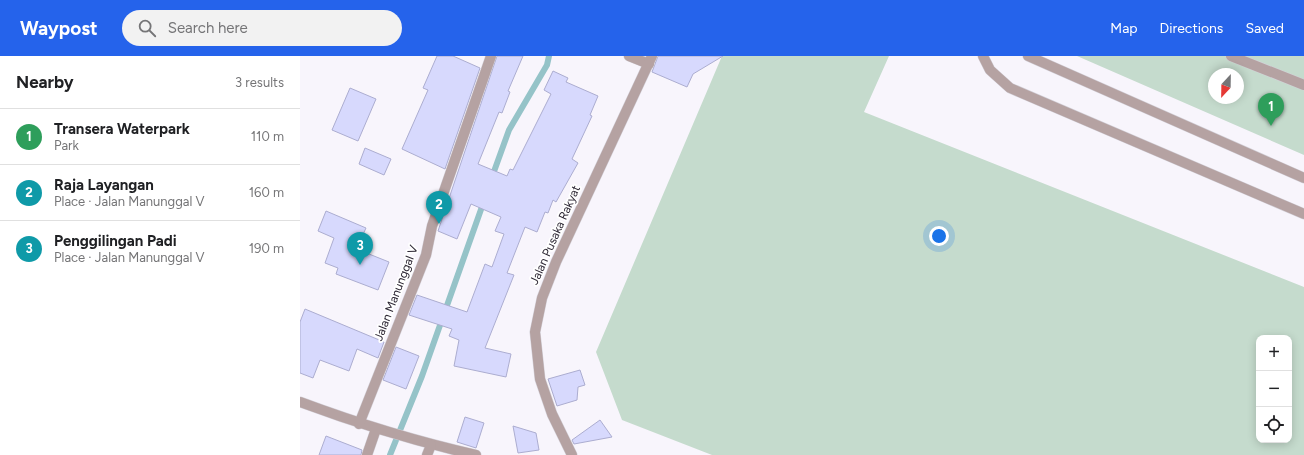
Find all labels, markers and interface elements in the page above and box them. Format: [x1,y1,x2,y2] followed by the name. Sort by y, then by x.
[122,10,402,46] search box
[20,17,98,40] text: Waypost
[136,17,158,39] icon: search
[168,19,248,37] text: Search here
[1110,20,1138,37] text: Map
[1160,20,1223,37] text: Directions
[1245,20,1284,37] text: Saved
[1208,68,1244,104] north arrow
[16,72,74,92] text: Nearby
[235,75,284,90] text: 3 results
[1258,93,1284,126] pin: 1
[54,120,190,138] text: Transera Waterpark
[26,129,32,144] text: 1
[251,129,284,144] text: 110 m
[54,138,79,153] text: Park
[54,176,154,194] text: Raja Layangan
[527,183,583,287] street label: Jalan Pusaka Rakyat
[25,185,33,200] text: 2
[249,185,284,200] text: 160 m
[426,191,452,224] pin: 2
[54,194,205,209] text: Place · Jalan Manunggal V
[929,226,949,246] your location
[54,232,177,250] text: Penggilingan Padi
[347,232,373,265] pin: 3
[25,241,33,256] text: 3
[249,241,284,256] text: 190 m
[371,243,421,343] street label: Jalan Manunggal V
[54,250,205,265] text: Place · Jalan Manunggal V
[1256,335,1292,443] map controls
[1256,335,1292,371] button: +
[1256,371,1292,407] button: −
[1256,407,1292,443] button: locate

